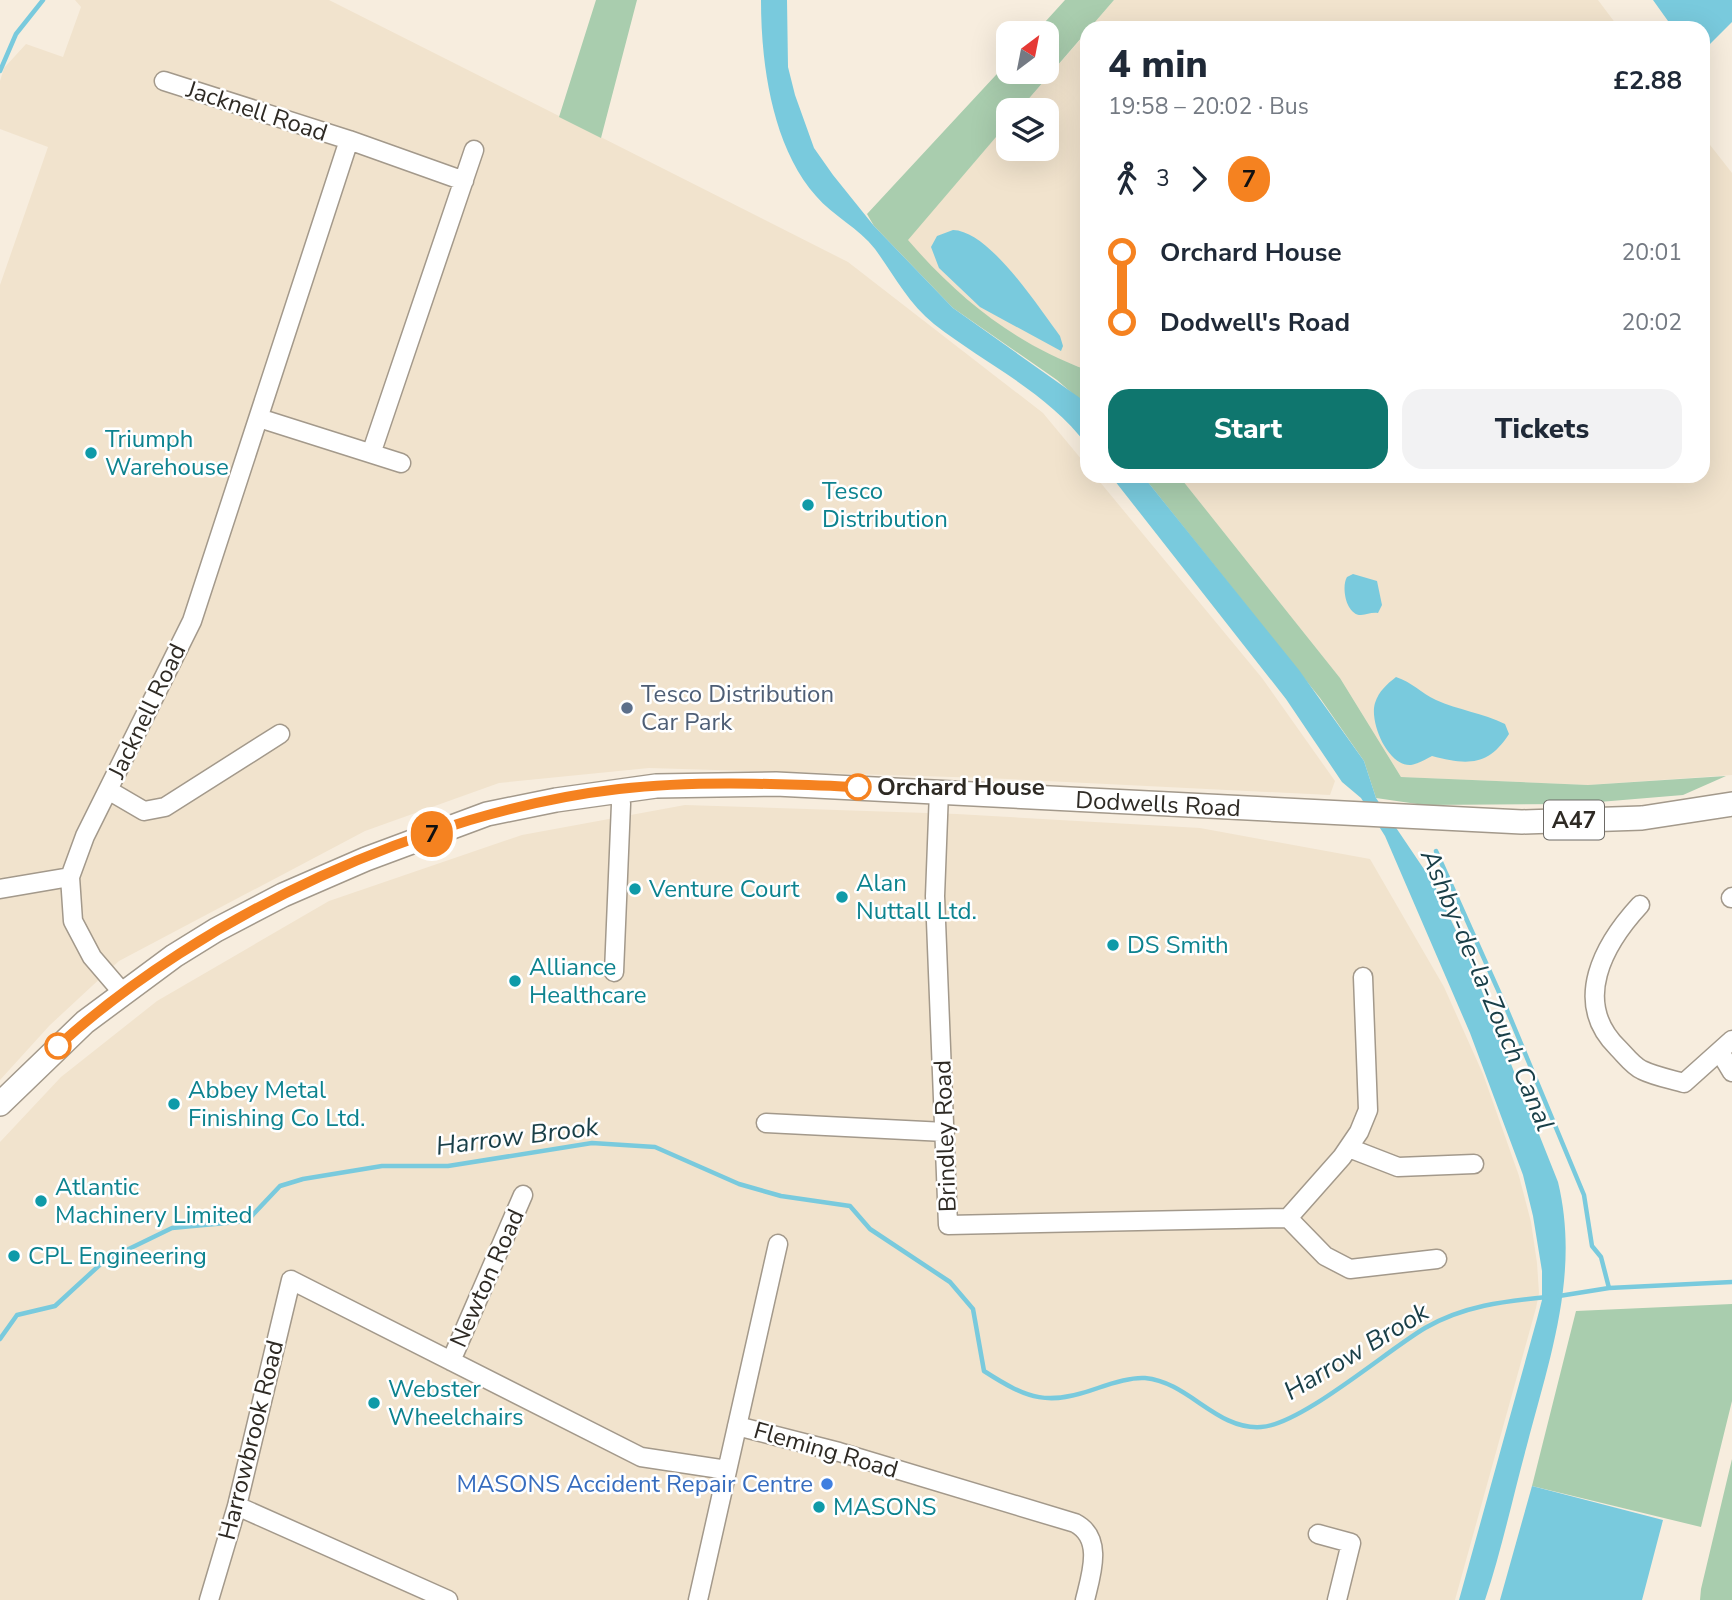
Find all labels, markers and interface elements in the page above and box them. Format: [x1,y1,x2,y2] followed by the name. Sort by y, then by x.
[996,21,1059,84] north arrow
[996,21,1059,161] map controls
[1108,39,1208,90] text: 4 min
[1613,63,1682,98] text: £2.88
[182,73,331,149] street label: Jacknell Road
[1108,91,1309,122] text: 19:58 – 20:02 · Bus
[996,98,1059,161] button: layers
[1108,160,1146,198] icon: walk
[1180,160,1218,198] icon: forward
[1156,163,1170,194] text: 3
[1242,163,1256,195] text: 7
[1160,235,1342,270] text: Orchard House
[1622,237,1682,268] text: 20:01
[1160,305,1350,340] text: Dodwell's Road
[1622,307,1682,338] text: 20:02
[1108,389,1388,469] button: Start
[1402,389,1682,469] button: Tickets
[105,423,229,483] place label: Triumph Warehouse
[83,445,99,461] marker: Triumph Warehouse
[822,475,948,535] place label: Tesco Distribution
[800,497,816,513] marker: Tesco Distribution
[100,638,193,785] street label: Jacknell Road
[641,678,834,738] place label: Tesco Distribution Car Park
[619,700,635,716] marker: Tesco Distribution Car Park
[877,771,1045,803] place label: Orchard House
[845,774,871,800] marker: Orchard House
[1074,784,1242,824] street label: Dodwells Road
[1544,800,1604,840] road number: A47
[409,811,455,857] line badge: 7
[425,818,439,850] text: 7
[1412,843,1563,1136] water label: Ashby-de-la-Zouch Canal
[856,867,977,927] place label: Alan Nuttall Ltd.
[648,873,800,905] place label: Venture Court
[627,881,643,897] marker: Venture Court
[834,889,850,905] marker: Alan Nuttall Ltd.
[1127,929,1229,961] place label: DS Smith
[1105,937,1121,953] marker: DS Smith
[529,951,647,1011] place label: Alliance Healthcare
[507,973,523,989] marker: Alliance Healthcare
[45,1033,71,1059] unlabelled marker
[926,1060,964,1212] street label: Brindley Road
[188,1074,366,1134] place label: Abbey Metal Finishing Co Ltd.
[166,1096,182,1112] marker: Abbey Metal Finishing Co Ltd.
[434,1109,601,1164] water label: Harrow Brook
[55,1171,253,1231] place label: Atlantic Machinery Limited
[33,1193,49,1209] marker: Atlantic Machinery Limited
[442,1204,532,1352] street label: Newton Road
[28,1240,207,1272] place label: CPL Engineering
[6,1248,22,1264] marker: CPL Engineering
[1277,1294,1436,1409] water label: Harrow Brook
[211,1337,291,1543] street label: Harrowbrook Road
[388,1373,524,1433] place label: Webster Wheelchairs
[366,1395,382,1411] marker: Webster Wheelchairs
[750,1414,902,1486] street label: Fleming Road
[456,1468,813,1500] place label: MASONS Accident Repair Centre
[819,1476,835,1492] marker: MASONS Accident Repair Centre
[833,1491,937,1523] place label: MASONS
[811,1499,827,1515] marker: MASONS

